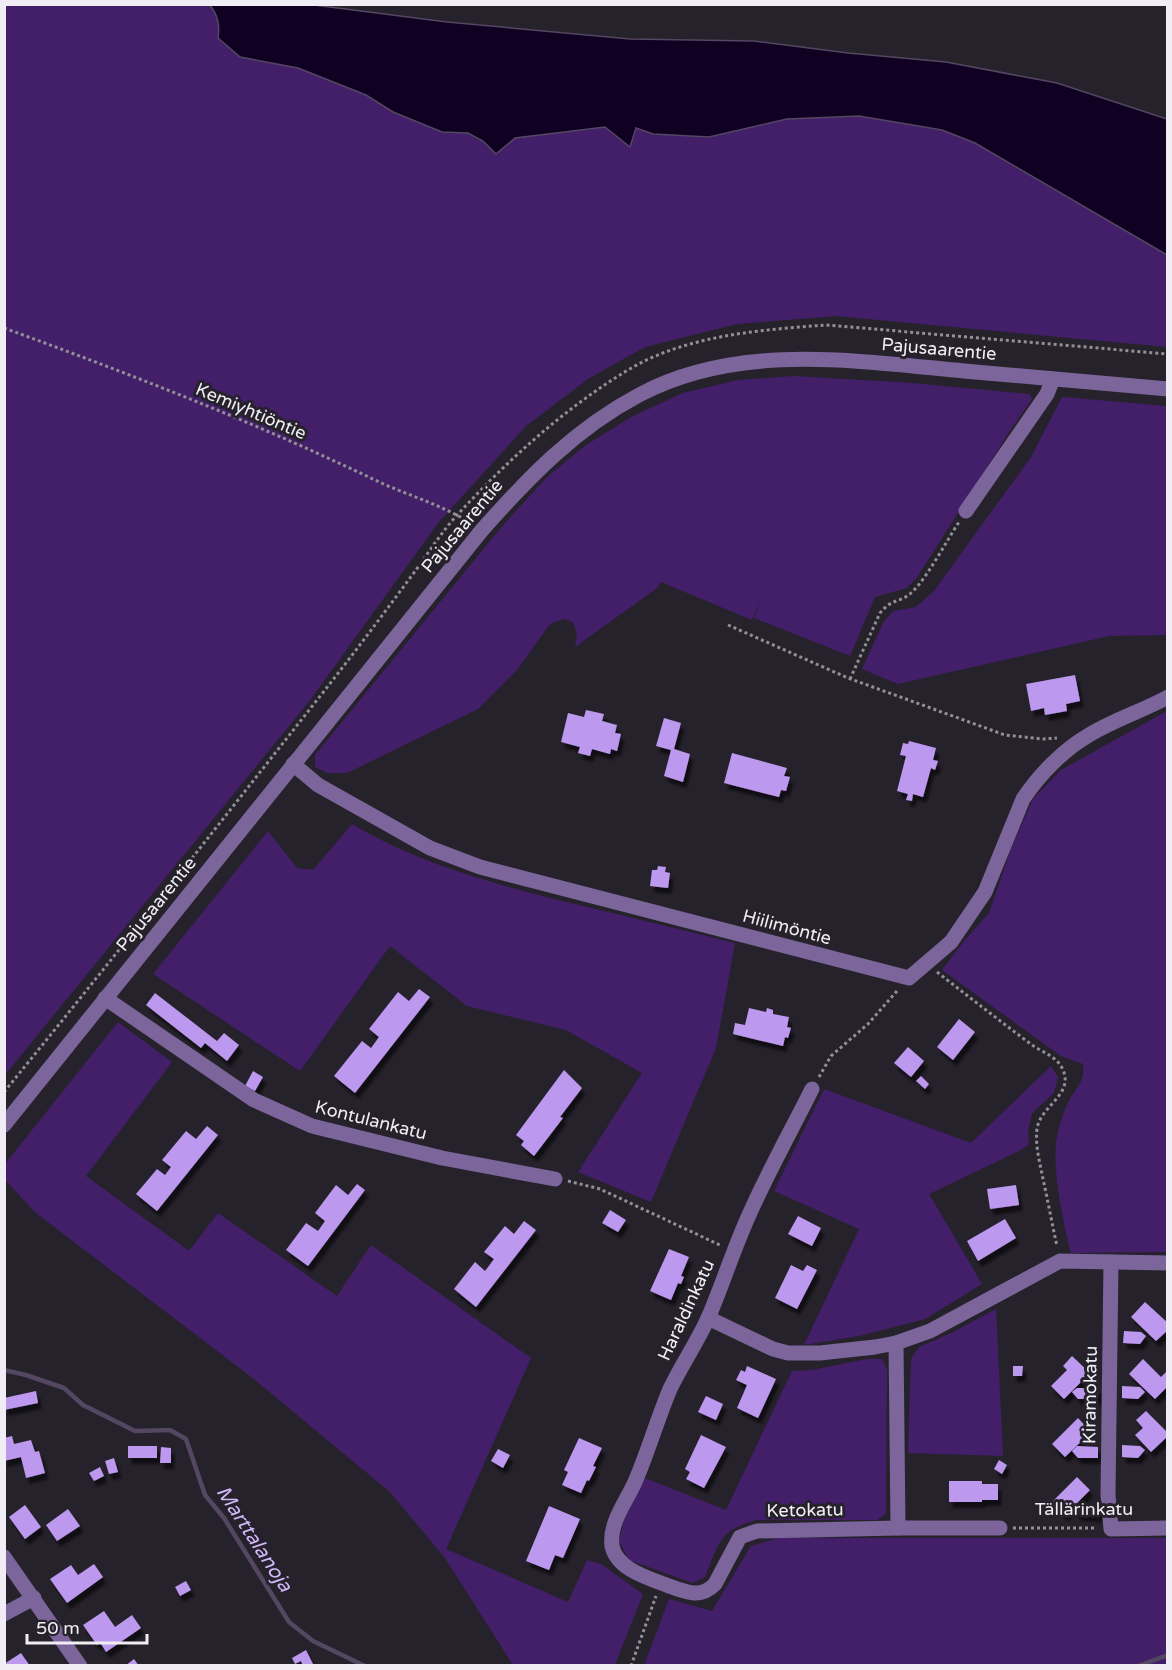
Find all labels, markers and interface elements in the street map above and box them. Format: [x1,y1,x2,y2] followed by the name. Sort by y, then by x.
[881,333,997,365] street label: Pajusaarentie
[192,378,310,444] street label: Kemiyhtiöntie
[417,475,507,577] street label: Pajusaarentie
[111,852,201,956] street label: Pajusaarentie
[740,905,834,949] street label: Hiilimöntie
[313,1095,429,1145] street label: Kontulankatu
[653,1256,719,1364] street label: Haraldinkatu
[1078,1346,1102,1444] street label: Kiramokatu
[211,1481,298,1597] water label: Marttalanoja
[766,1498,844,1522] street label: Ketokatu
[1035,1498,1133,1520] street label: Tällärinkatu
[27,1607,147,1645] scale bar
[36,1617,80,1639] text: 50 m

